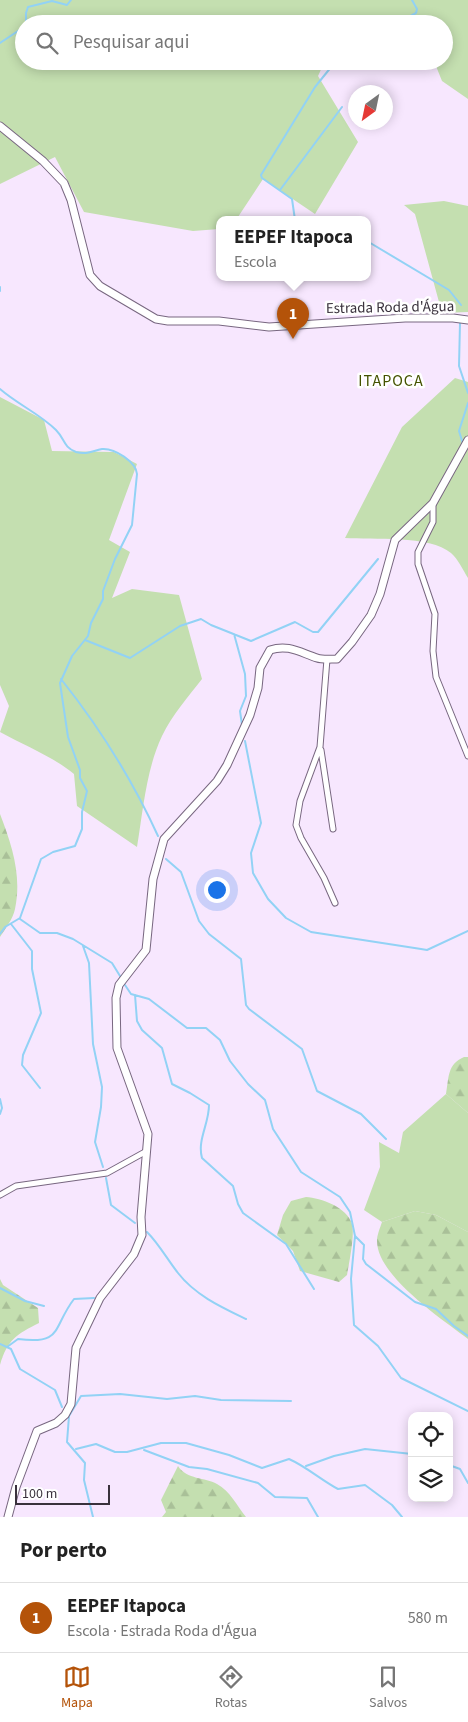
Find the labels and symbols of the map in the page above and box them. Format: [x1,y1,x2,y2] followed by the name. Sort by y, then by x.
[348,85,393,130] north arrow
[326,296,454,319] street label: Estrada Roda d'Água
[277,298,309,339] pin: 1
[358,370,424,392] district label: ITAPOCA
[204,877,230,903] your location
[15,1482,110,1505] scale bar

